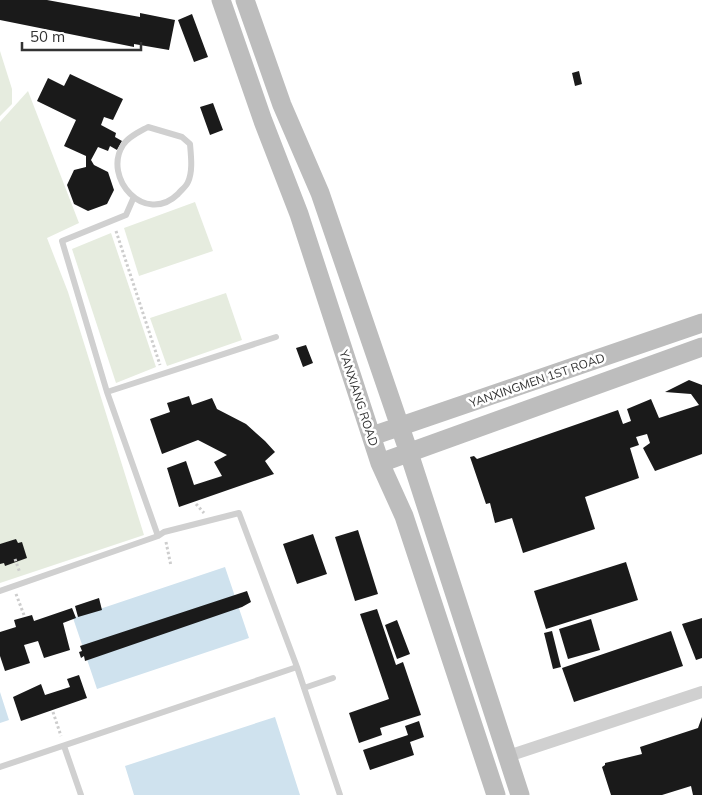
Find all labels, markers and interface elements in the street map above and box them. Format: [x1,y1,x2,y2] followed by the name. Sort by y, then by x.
[22,20,141,52] scale bar
[30,27,65,46] text: 50 m
[336,347,382,448] street label: YANXIANG ROAD
[466,350,607,411] street label: YANXINGMEN 1ST ROAD

